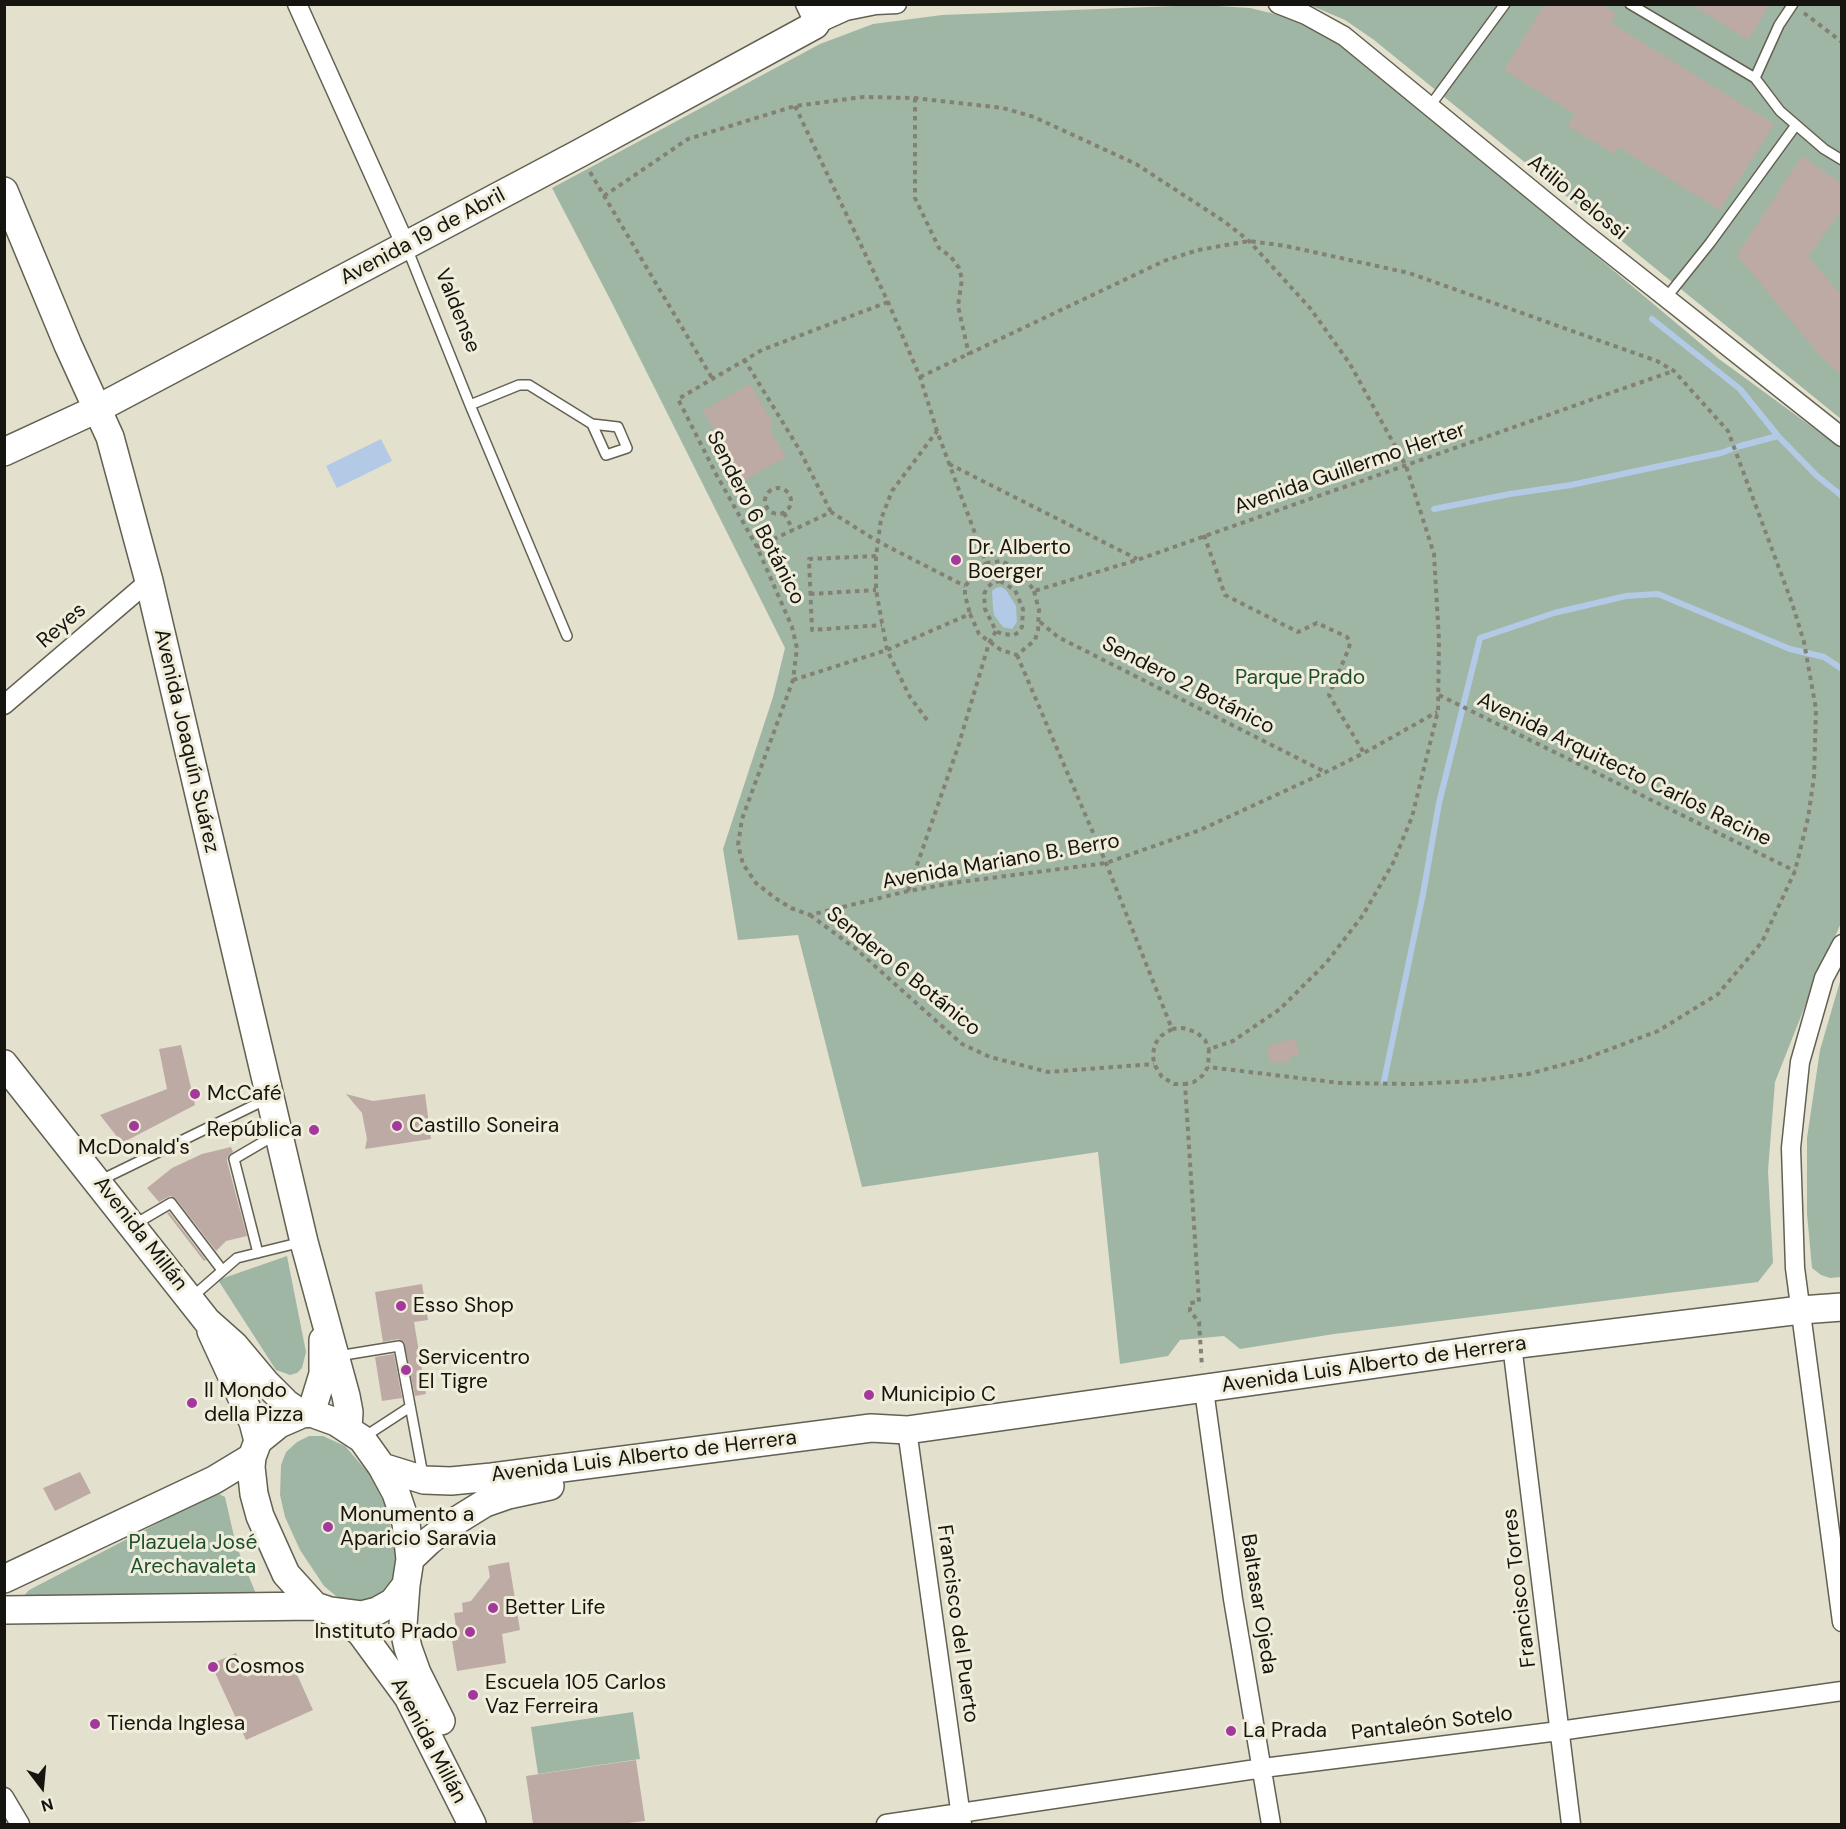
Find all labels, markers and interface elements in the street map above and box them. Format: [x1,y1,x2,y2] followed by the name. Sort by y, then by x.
[1522,150,1632,246] street label: Atilio Pelossi
[336,183,510,291] street label: Avenida 19 de Abril
[429,265,485,357] street label: Valdense
[1231,418,1469,520] street label: Avenida Guillermo Herter
[700,427,810,609] street label: Sendero 6 Botánico
[968,535,1071,585] place label: Dr. Alberto Boerger
[949,553,963,567] marker: Dr. Alberto Boerger
[32,598,92,654] street label: Reyes
[148,627,224,855] street label: Avenida Joaquín Suárez
[1098,632,1278,740] street label: Sendero 2 Botánico
[1235,665,1365,691] park label: Parque Prado
[1473,688,1775,852] street label: Avenida Arquitecto Carlos Racine
[880,829,1122,895] street label: Avenida Mariano B. Berro
[821,902,985,1042] street label: Sendero 6 Botánico
[207,1081,282,1107] place label: McCafé
[188,1087,202,1101] marker: McCafé
[409,1113,559,1139] place label: Castillo Soneira
[207,1117,302,1143] place label: República
[127,1119,141,1133] marker: McDonald's
[390,1119,404,1133] marker: Castillo Soneira
[307,1123,321,1137] marker: República
[78,1135,190,1161] place label: McDonald's
[88,1172,192,1296] street label: Avenida Millán
[413,1293,514,1319] place label: Esso Shop
[394,1299,408,1313] marker: Esso Shop
[1220,1331,1528,1399] street label: Avenida Luis Alberto de Herrera
[418,1345,530,1395] place label: Servicentro El Tigre
[399,1363,413,1377] marker: Servicentro El Tigre
[204,1378,303,1428] place label: Il Mondo della Pizza
[881,1382,996,1408] place label: Municipio C
[862,1388,876,1402] marker: Municipio C
[185,1396,199,1410] marker: Il Mondo della Pizza
[490,1426,798,1488] street label: Avenida Luis Alberto de Herrera
[340,1502,496,1552] place label: Monumento a Aparicio Saravia
[1498,1507,1542,1669] street label: Francisco Torres
[321,1520,335,1534] marker: Monumento a Aparicio Saravia
[931,1523,983,1725] street label: Francisco del Puerto
[128,1530,258,1580] park label: Plazuela José Arechavaleta
[1234,1532,1282,1676] street label: Baltasar Ojeda
[505,1595,605,1621] place label: Better Life
[486,1601,500,1615] marker: Better Life
[314,1619,458,1645] place label: Instituto Prado
[463,1625,477,1639] marker: Instituto Prado
[225,1654,305,1680] place label: Cosmos
[206,1660,220,1674] marker: Cosmos
[485,1670,666,1720] place label: Escuela 105 Carlos Vaz Ferreira
[384,1674,472,1808] street label: Avenida Millán
[466,1688,480,1702] marker: Escuela 105 Carlos Vaz Ferreira
[1350,1702,1514,1746] street label: Pantaleón Sotelo
[107,1711,245,1737] place label: Tienda Inglesa
[88,1717,102,1731] marker: Tienda Inglesa
[1243,1718,1327,1744] place label: La Prada
[1224,1724,1238,1738] marker: La Prada
[12,1757,72,1817] north arrow
[39,1793,56,1816] text: N

